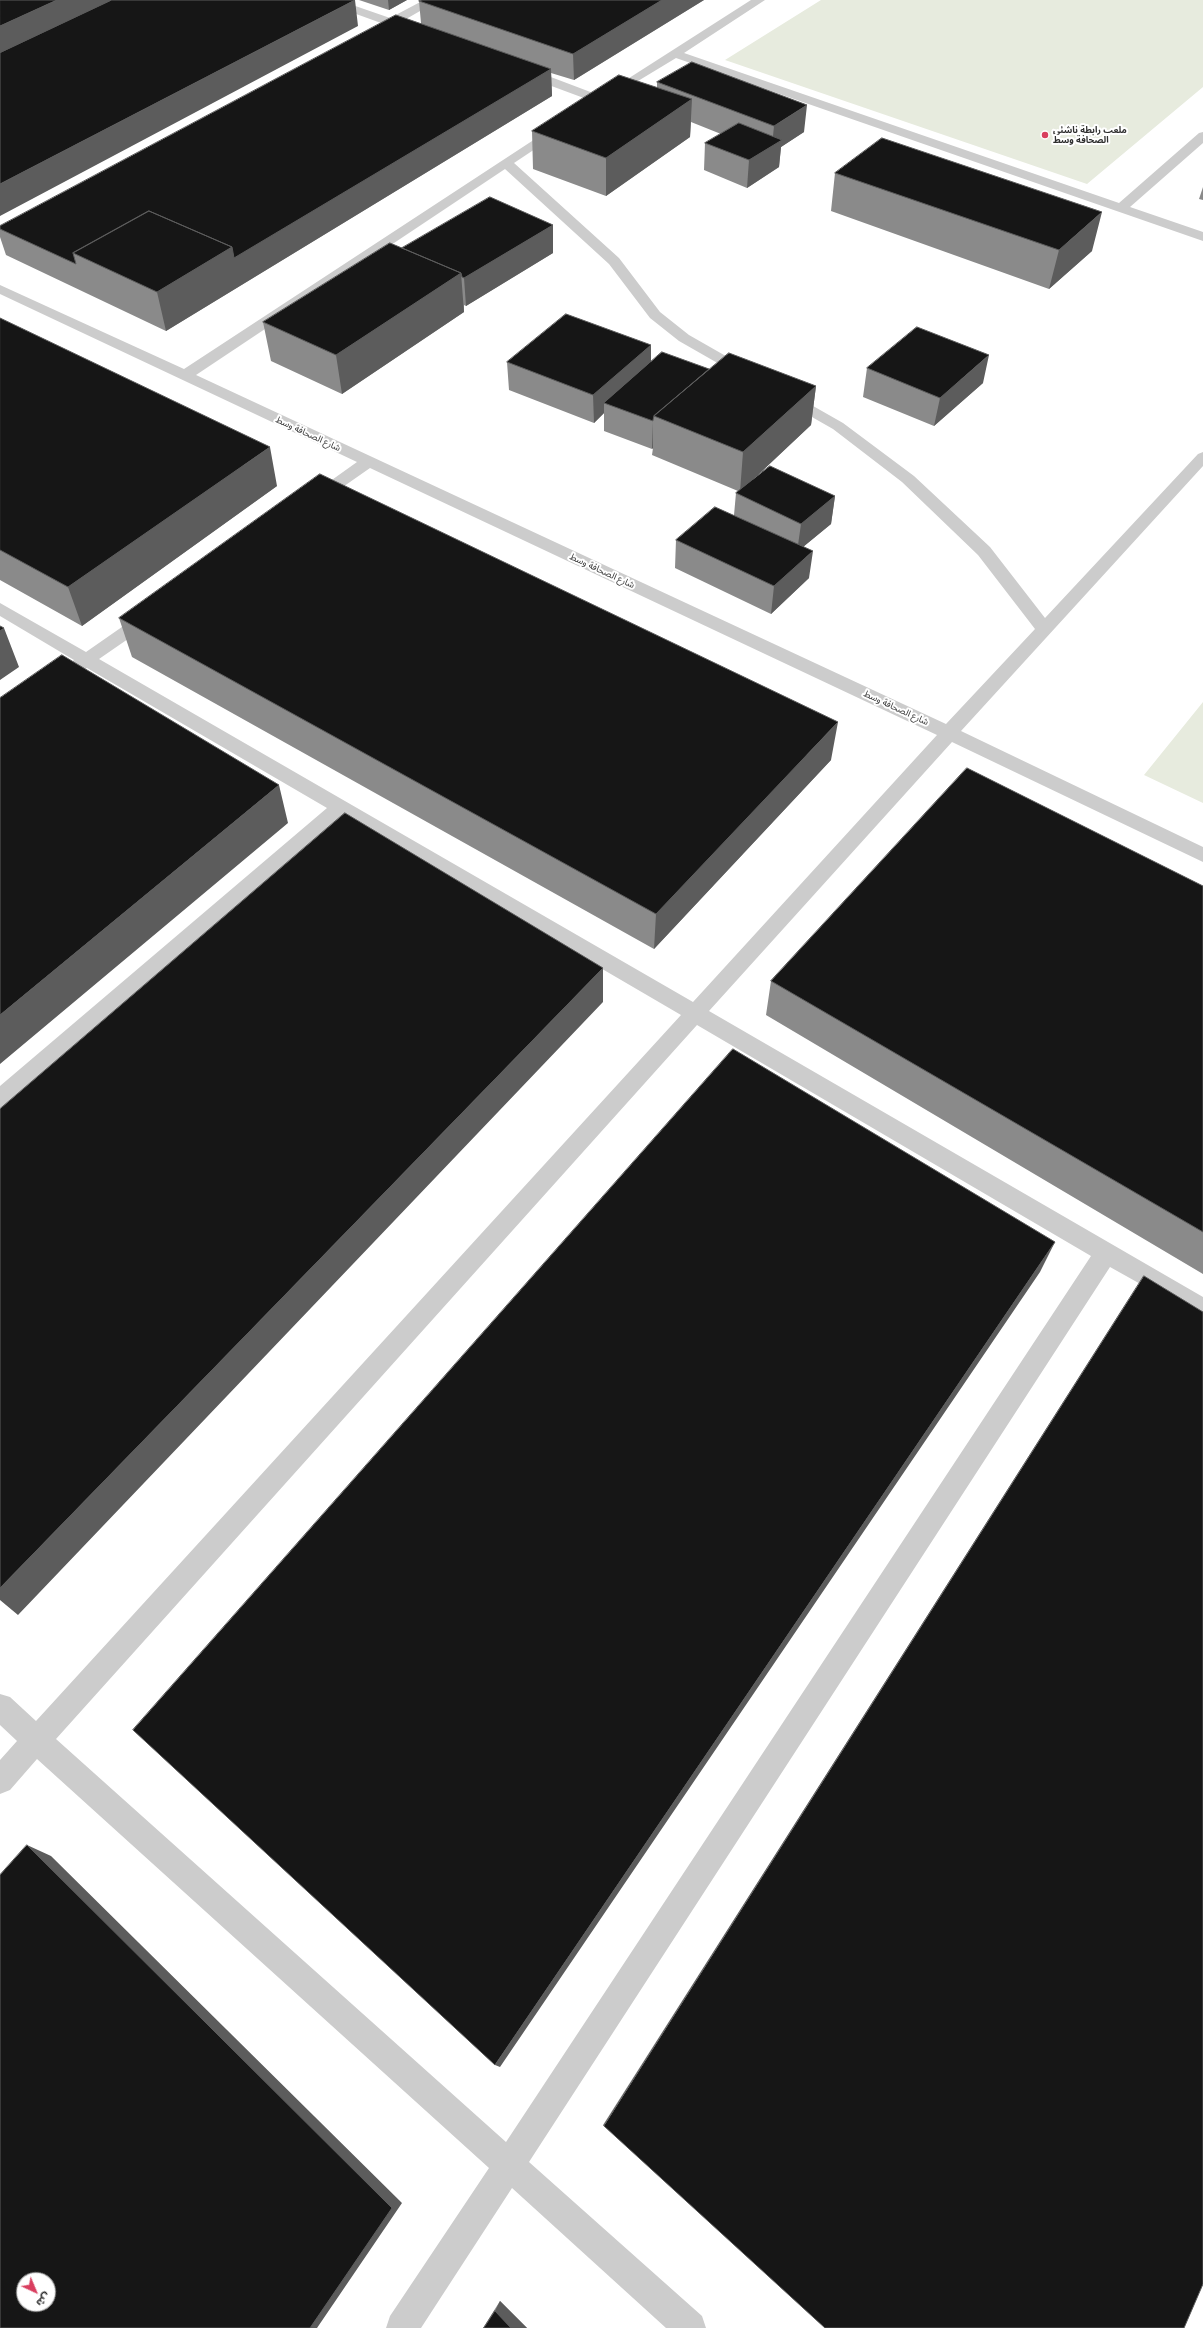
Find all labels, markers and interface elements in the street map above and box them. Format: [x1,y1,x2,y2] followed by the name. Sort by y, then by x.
[1053,125,1127,146] place label: ملعب رابطة ناشئي الصحافة وسط
[1040,130,1050,140] marker: ملعب رابطة ناشئي الصحافة وسط
[274,414,342,454] street label: شارع الصحافة وسط
[568,551,636,591] street label: شارع الصحافة وسط
[862,688,930,728] street label: شارع الصحافة وسط
[16,2272,56,2312] north arrow
[33,2290,55,2311] text: ش

